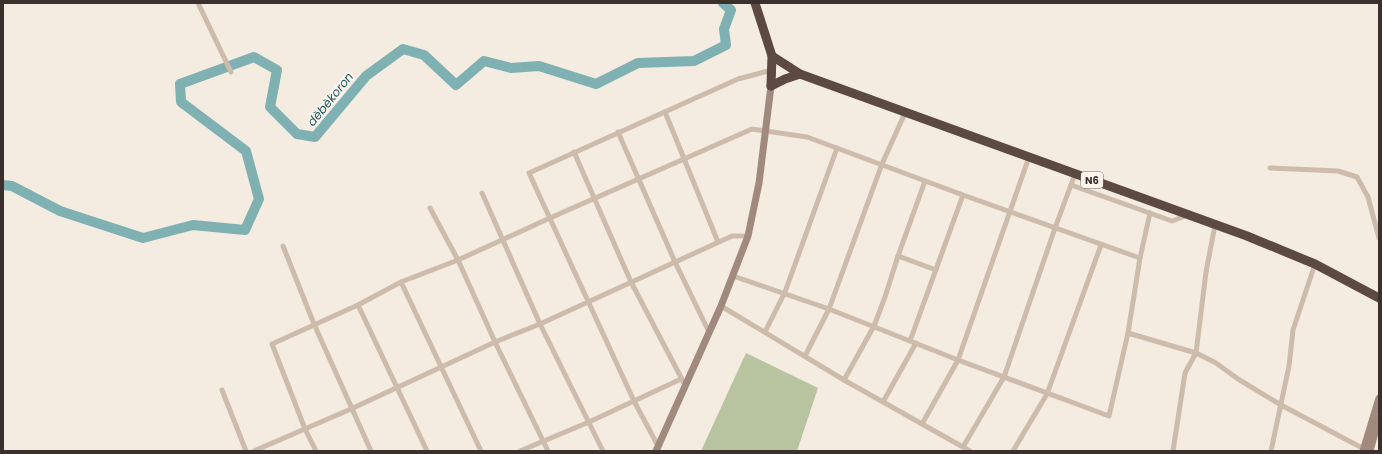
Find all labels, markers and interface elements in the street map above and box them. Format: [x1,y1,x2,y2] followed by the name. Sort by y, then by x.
[303,68,357,130] water label: dèbèkoron
[1081,172,1103,188] road number: N6

